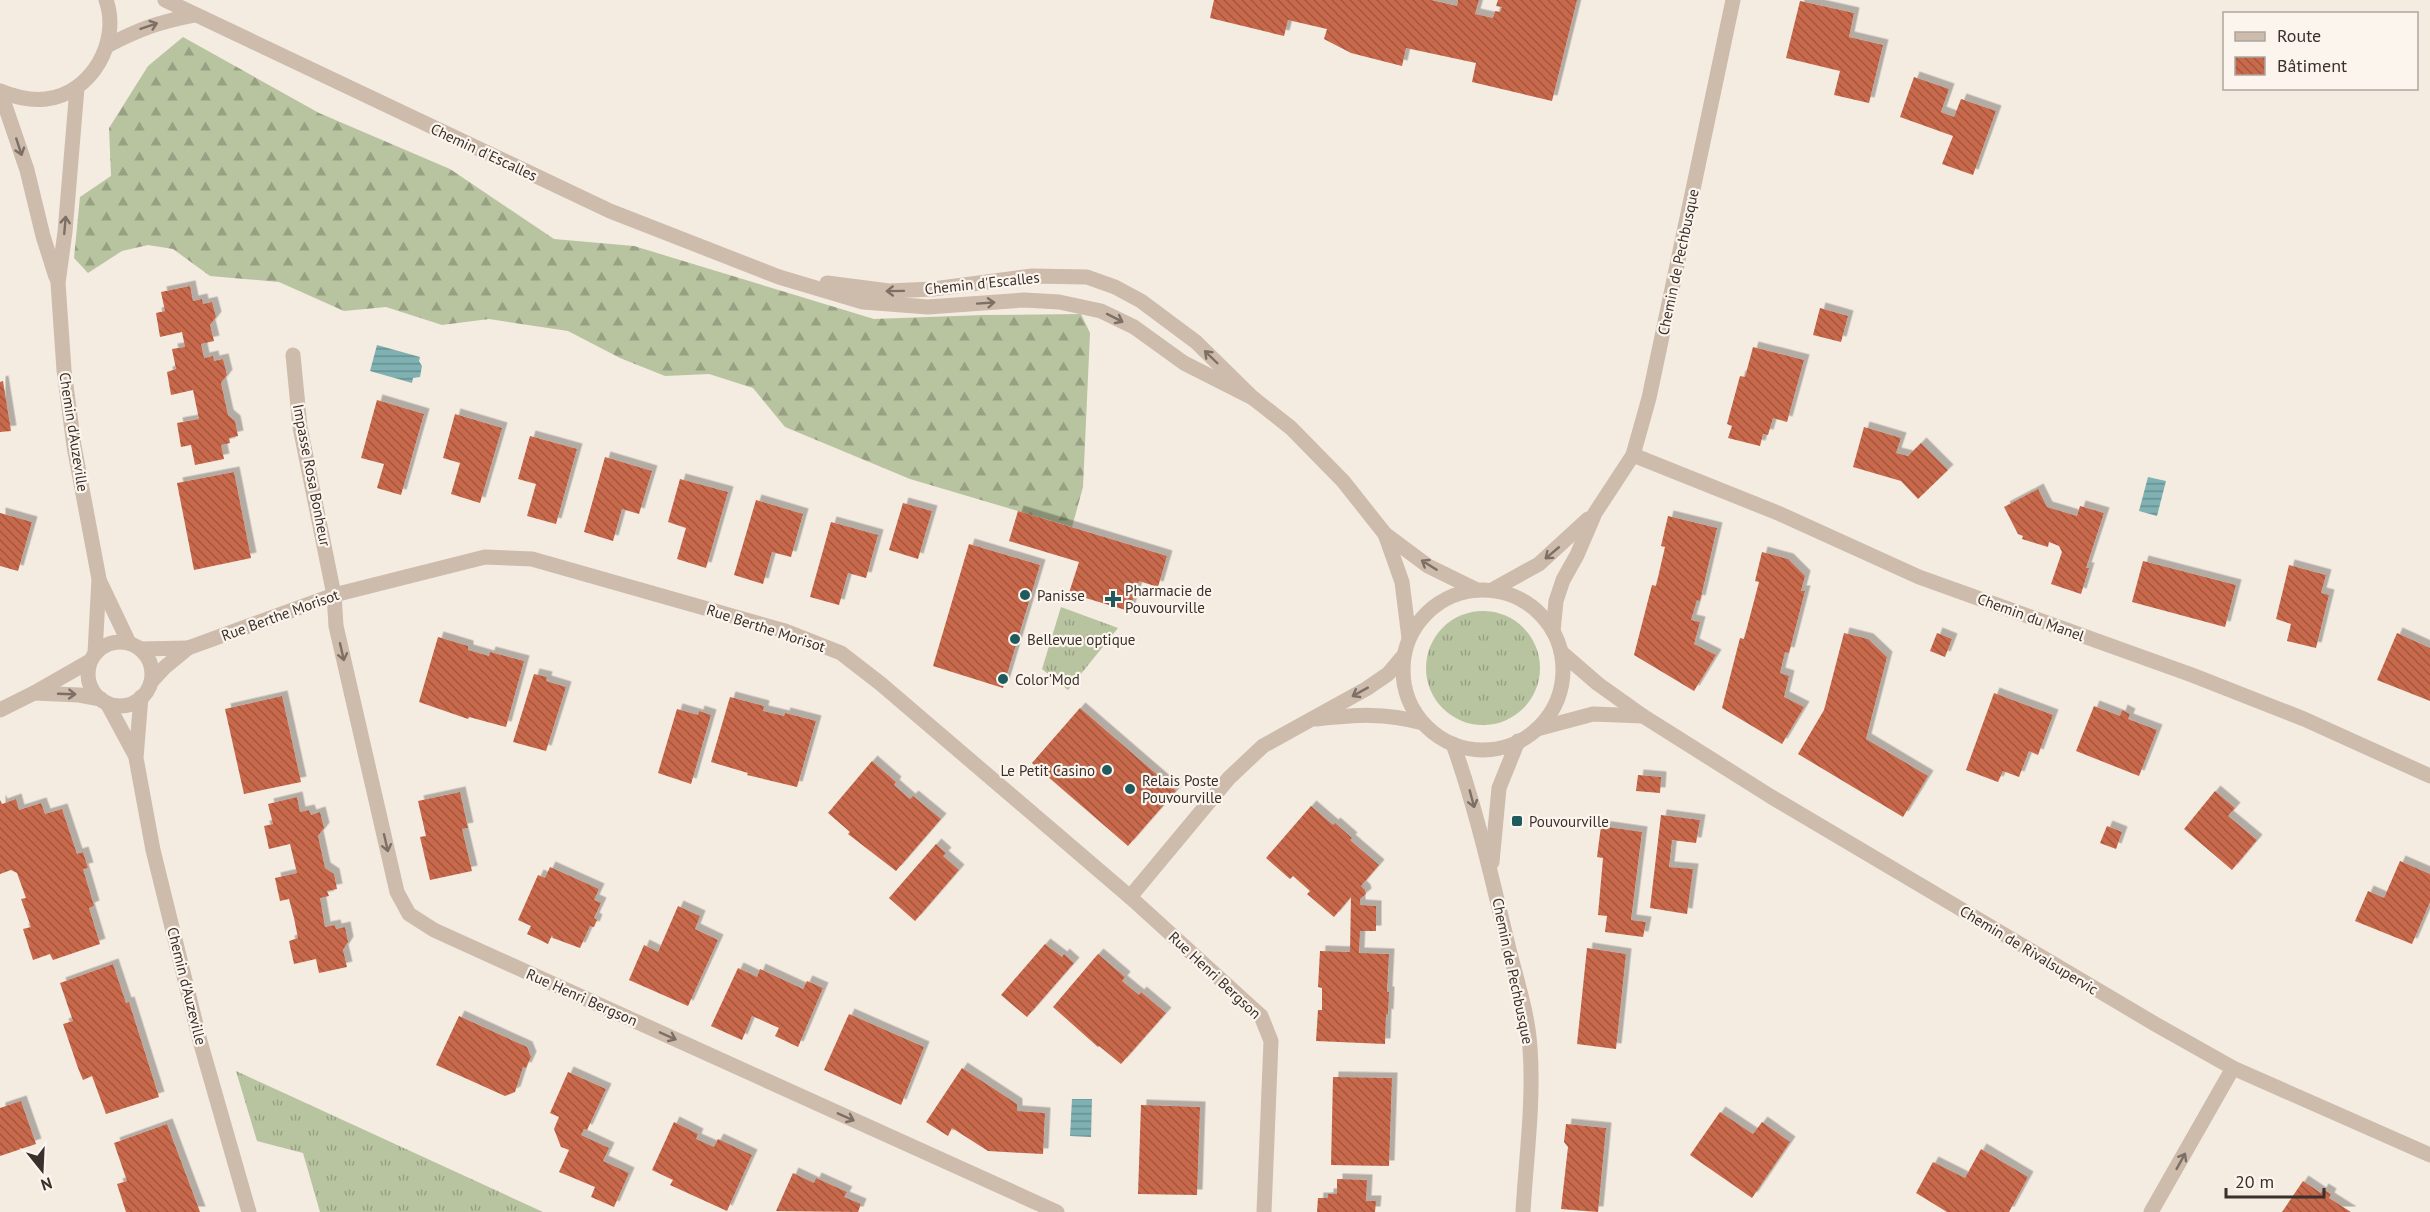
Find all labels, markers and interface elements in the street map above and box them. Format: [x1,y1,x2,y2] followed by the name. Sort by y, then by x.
[2223,12,2418,90] legend
[139,19,158,30] one-way arrow
[2277,24,2321,47] text: Route
[2277,54,2347,77] text: Bâtiment
[428,119,540,185] street label: Chemin d'Escalles
[14,137,25,156] one-way arrow
[1653,187,1703,337] street label: Chemin de Pechbusque
[60,216,71,235] one-way arrow
[924,268,1040,298] street label: Chemin d'Escalles
[886,285,906,297] one-way arrow
[976,297,996,308] one-way arrow
[1105,313,1123,324] one-way arrow
[1204,350,1219,364] one-way arrow
[55,371,93,493] street label: Chemin d'Auzeville
[289,402,335,548] street label: Impasse Rosa Bonheur
[1545,546,1561,559] one-way arrow
[1421,559,1438,571] one-way arrow
[1125,581,1212,617] place label: Pharmacie de Pouvourville
[219,585,341,645] street label: Rue Berthe Morisot
[1037,586,1085,605] place label: Panisse
[1018,588,1032,602] marker: Panisse
[1975,589,2088,645] street label: Chemin du Manel
[1106,592,1120,606] marker: Pharmacie de Pouvourville
[704,600,828,656] street label: Rue Berthe Morisot
[1027,630,1135,649] place label: Bellevue optique
[1008,632,1022,646] marker: Bellevue optique
[337,643,349,662] one-way arrow
[1015,670,1080,689] place label: Color'Mod
[996,672,1010,686] marker: Color'Mod
[1351,687,1369,698] one-way arrow
[57,689,77,700] one-way arrow
[1001,761,1095,780] place label: Le Petit Casino
[1100,763,1114,777] marker: Le Petit Casino
[1142,771,1222,807] place label: Relais Poste Pouvourville
[1123,782,1137,796] marker: Relais Poste Pouvourville
[1467,789,1478,808] one-way arrow
[1529,812,1609,831] place label: Pouvourville
[1510,814,1524,828] marker: Pouvourville
[380,833,392,852] one-way arrow
[1488,896,1538,1046] street label: Chemin de Pechbusque
[1956,901,2102,999] street label: Chemin de Rivalsupervic
[163,925,211,1047] street label: Chemin d'Auzeville
[1165,927,1265,1023] street label: Rue Henri Bergson
[523,964,641,1030] street label: Rue Henri Bergson
[659,1031,677,1043] one-way arrow
[837,1111,855,1123] one-way arrow
[12,1140,72,1200] north arrow
[2175,1153,2187,1170] one-way arrow
[2226,1161,2324,1199] scale bar
[2235,1170,2274,1193] text: 20 m
[39,1173,55,1195] text: N

